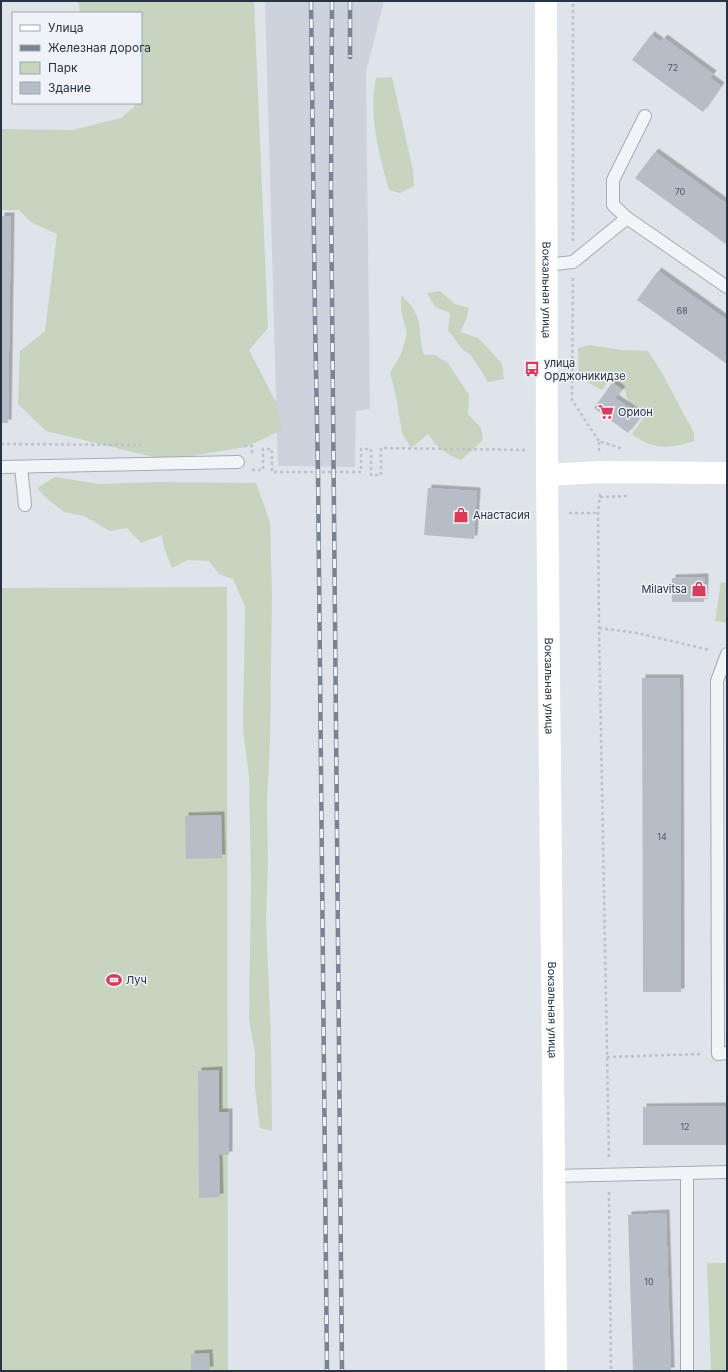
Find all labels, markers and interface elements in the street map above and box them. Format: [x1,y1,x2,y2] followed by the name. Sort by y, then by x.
[12,12,142,104] legend
[48,20,83,35] text: Улица
[48,40,151,55] text: Железная дорога
[48,60,78,75] text: Парк
[668,62,678,73] house number: 72
[48,80,91,95] text: Здание
[675,186,686,197] house number: 70
[540,242,554,338] street label: Вокзальная улица
[676,305,688,316] house number: 68
[544,356,626,383] place label: улица Орджоникидзе
[523,360,541,378] bus stop icon: улица Орджоникидзе
[597,403,615,421] supermarket icon: Орион
[618,405,653,419] place label: Орион
[452,506,470,524] shop icon: Анастасия
[473,508,530,522] place label: Анастасия
[690,580,708,598] shop icon: Milavitsa
[641,582,687,596] place label: Milavitsa
[542,637,557,734] street label: Вокзальная улица
[657,831,667,842] house number: 14
[545,961,560,1058] street label: Вокзальная улица
[105,971,123,989] sports icon: Луч
[126,973,147,987] place label: Луч
[680,1121,690,1132] house number: 12
[644,1276,654,1287] house number: 10

